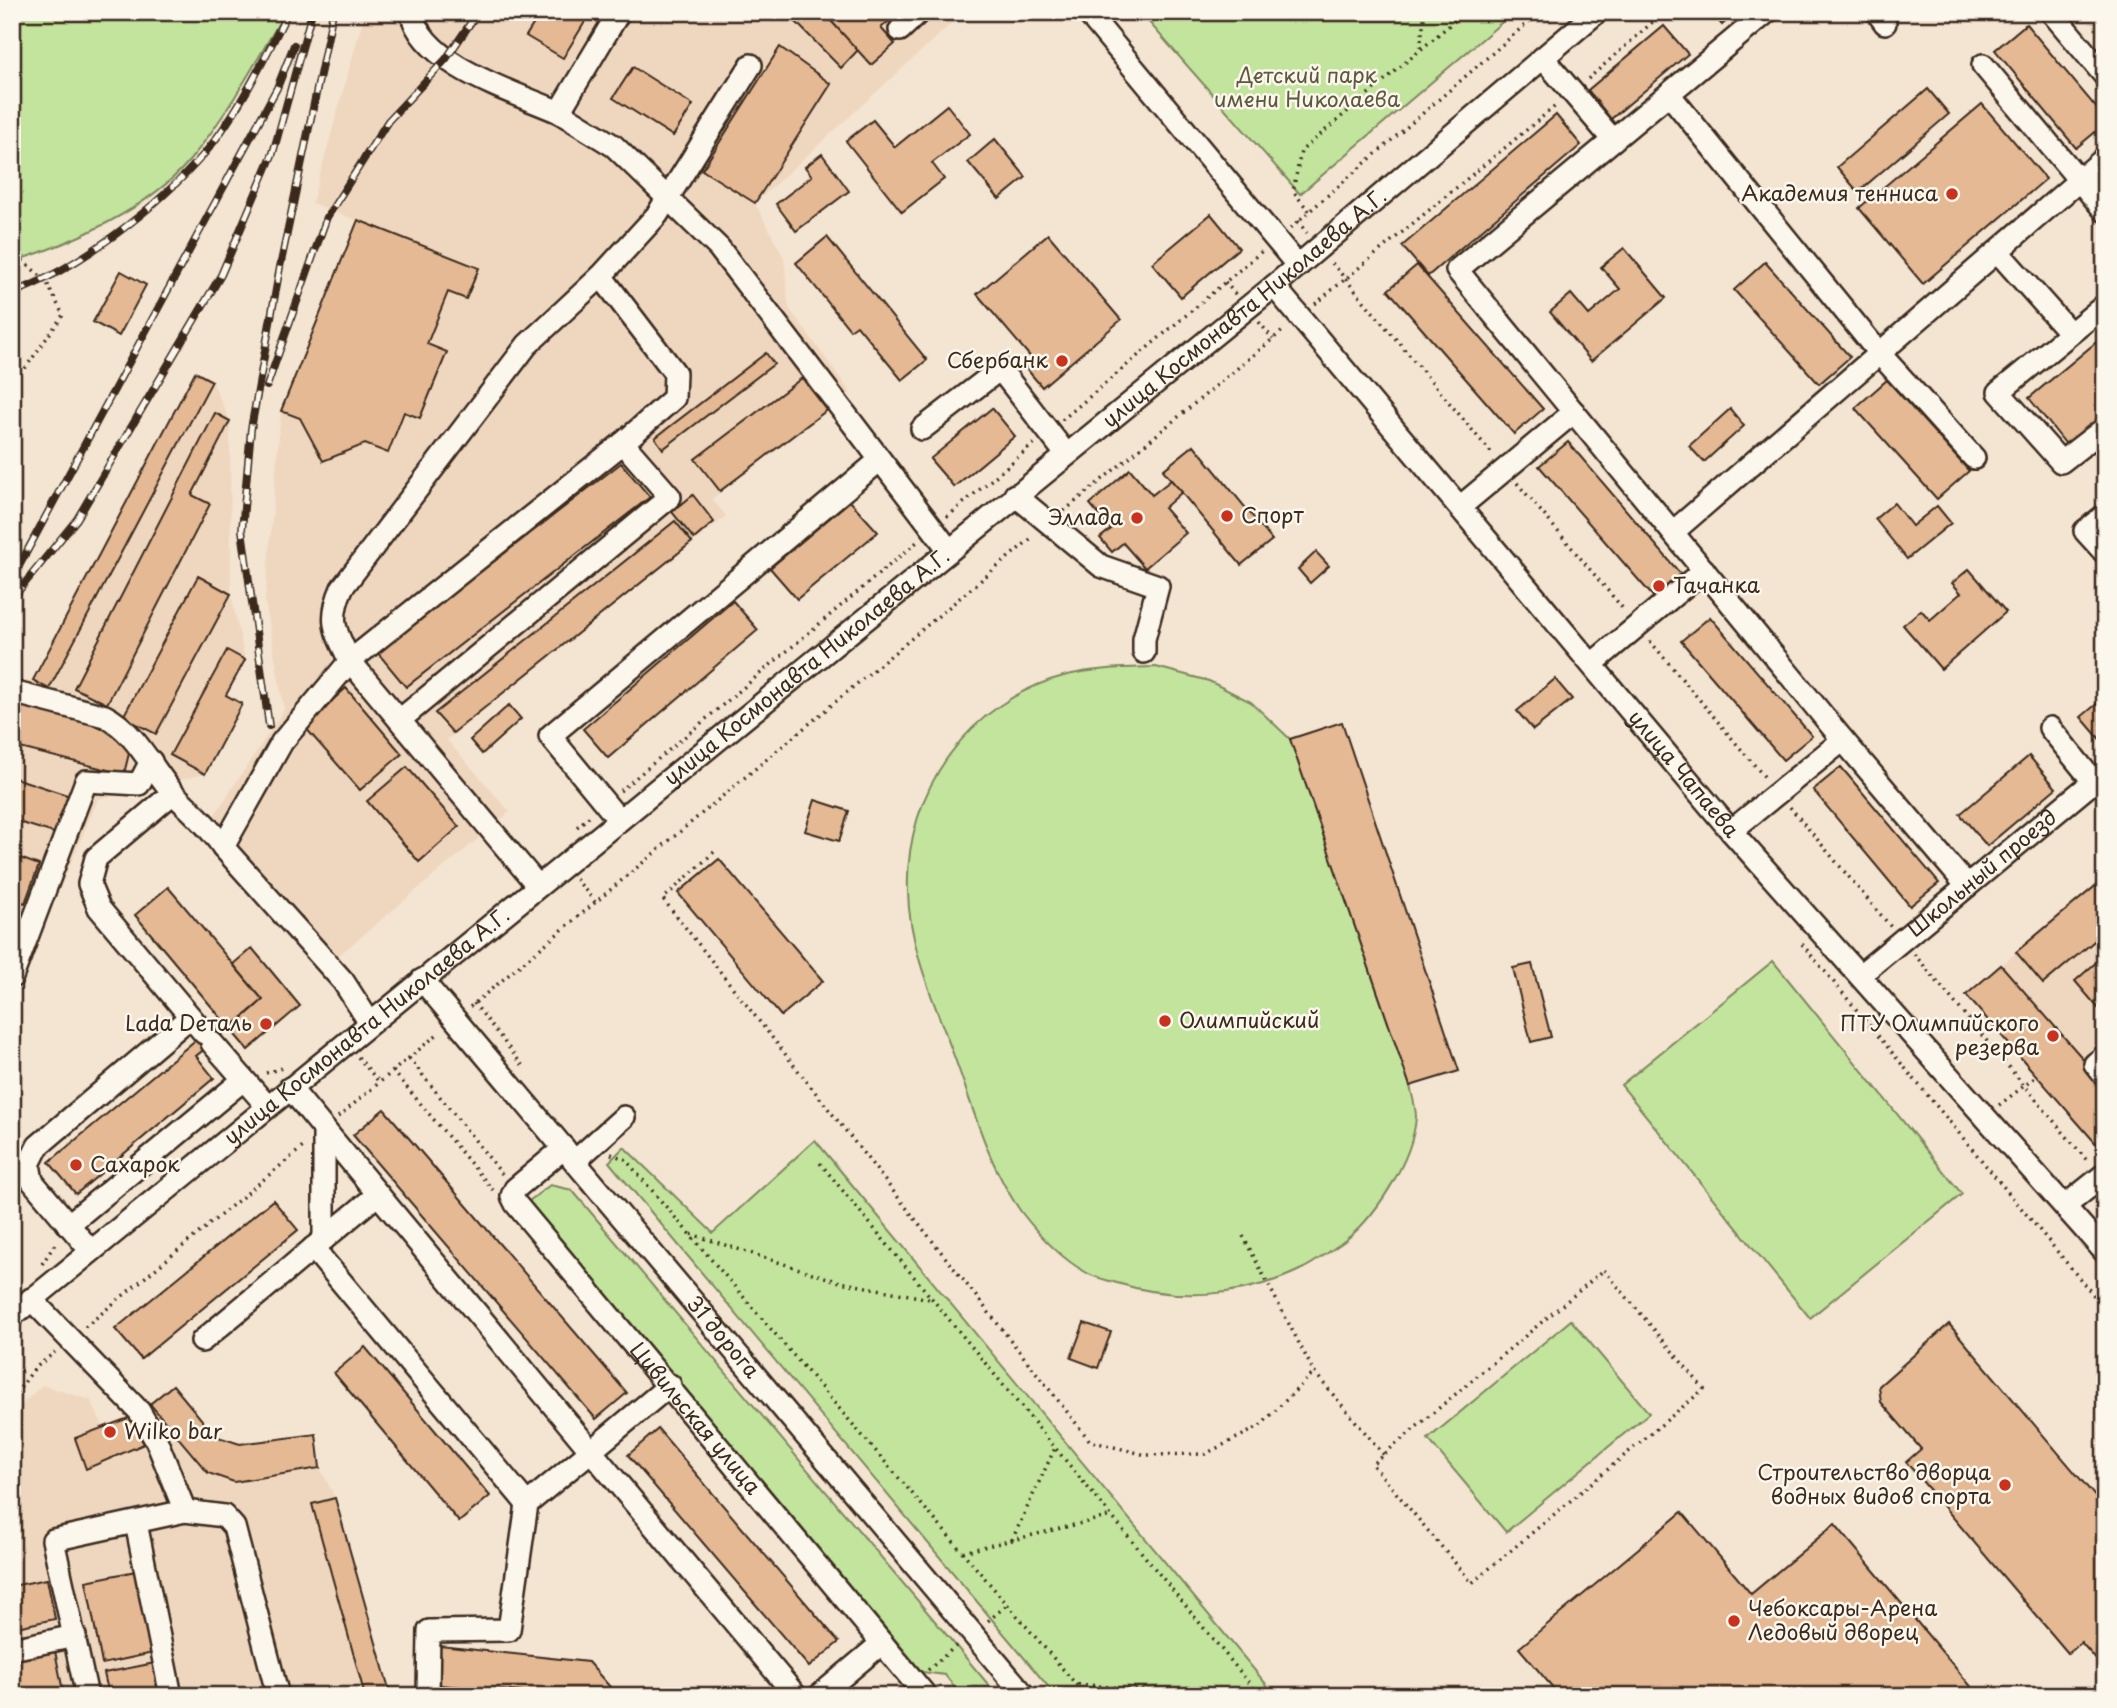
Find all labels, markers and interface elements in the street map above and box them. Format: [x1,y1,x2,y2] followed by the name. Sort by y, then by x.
[1214,58,1400,114] park label: Детский парк имени Николаева
[1741,176,1939,208] place label: Академия тенниса
[1094,179,1392,434] street label: улица Космонавта Николаева А.Г.
[1944,186,1960,202] marker: Академия тенниса
[947,343,1049,375] place label: Сбербанк
[1054,353,1070,369] marker: Сбербанк
[1241,498,1304,530] place label: Спорт
[1048,500,1124,532] place label: Эллада
[1219,508,1235,524] marker: Спорт
[1129,510,1145,526] marker: Эллада
[656,539,956,792] street label: улица Космонавта Николаева А.Г.
[1673,568,1760,600] place label: Тачанка
[1651,578,1667,594] marker: Тачанка
[1622,702,1748,844] street label: улица Чапаева
[1899,800,2063,944] street label: Школьный проезд
[216,898,515,1151] street label: улица Космонавта Николаева А.Г.
[1179,1003,1319,1035] place label: Олимпийский
[125,1006,252,1038] place label: Lada Dеталь
[1840,1006,2039,1062] place label: ПТУ Олимпийского резерва
[1157,1013,1173,1029] marker: Олимпийский
[258,1016,274,1032] marker: Lada Dеталь
[2045,1028,2061,1044] marker: ПТУ Олимпийского резерва
[90,1147,180,1179] place label: Сахарок
[68,1157,84,1173] marker: Сахарок
[680,1288,769,1384] street label: 31 дорога
[623,1334,770,1501] street label: Цивильская улица
[124,1414,223,1446] place label: Wilko bar
[102,1424,118,1440] marker: Wilko bar
[1757,1455,1991,1511] place label: Строительство дворца водных видов спорта
[1997,1477,2013,1493] marker: Строительство дворца водных видов спорта
[1748,1591,1937,1647] place label: Чебоксары-Арена Ледовый дворец
[1726,1613,1742,1629] marker: Чебоксары-Арена Ледовый дворец

